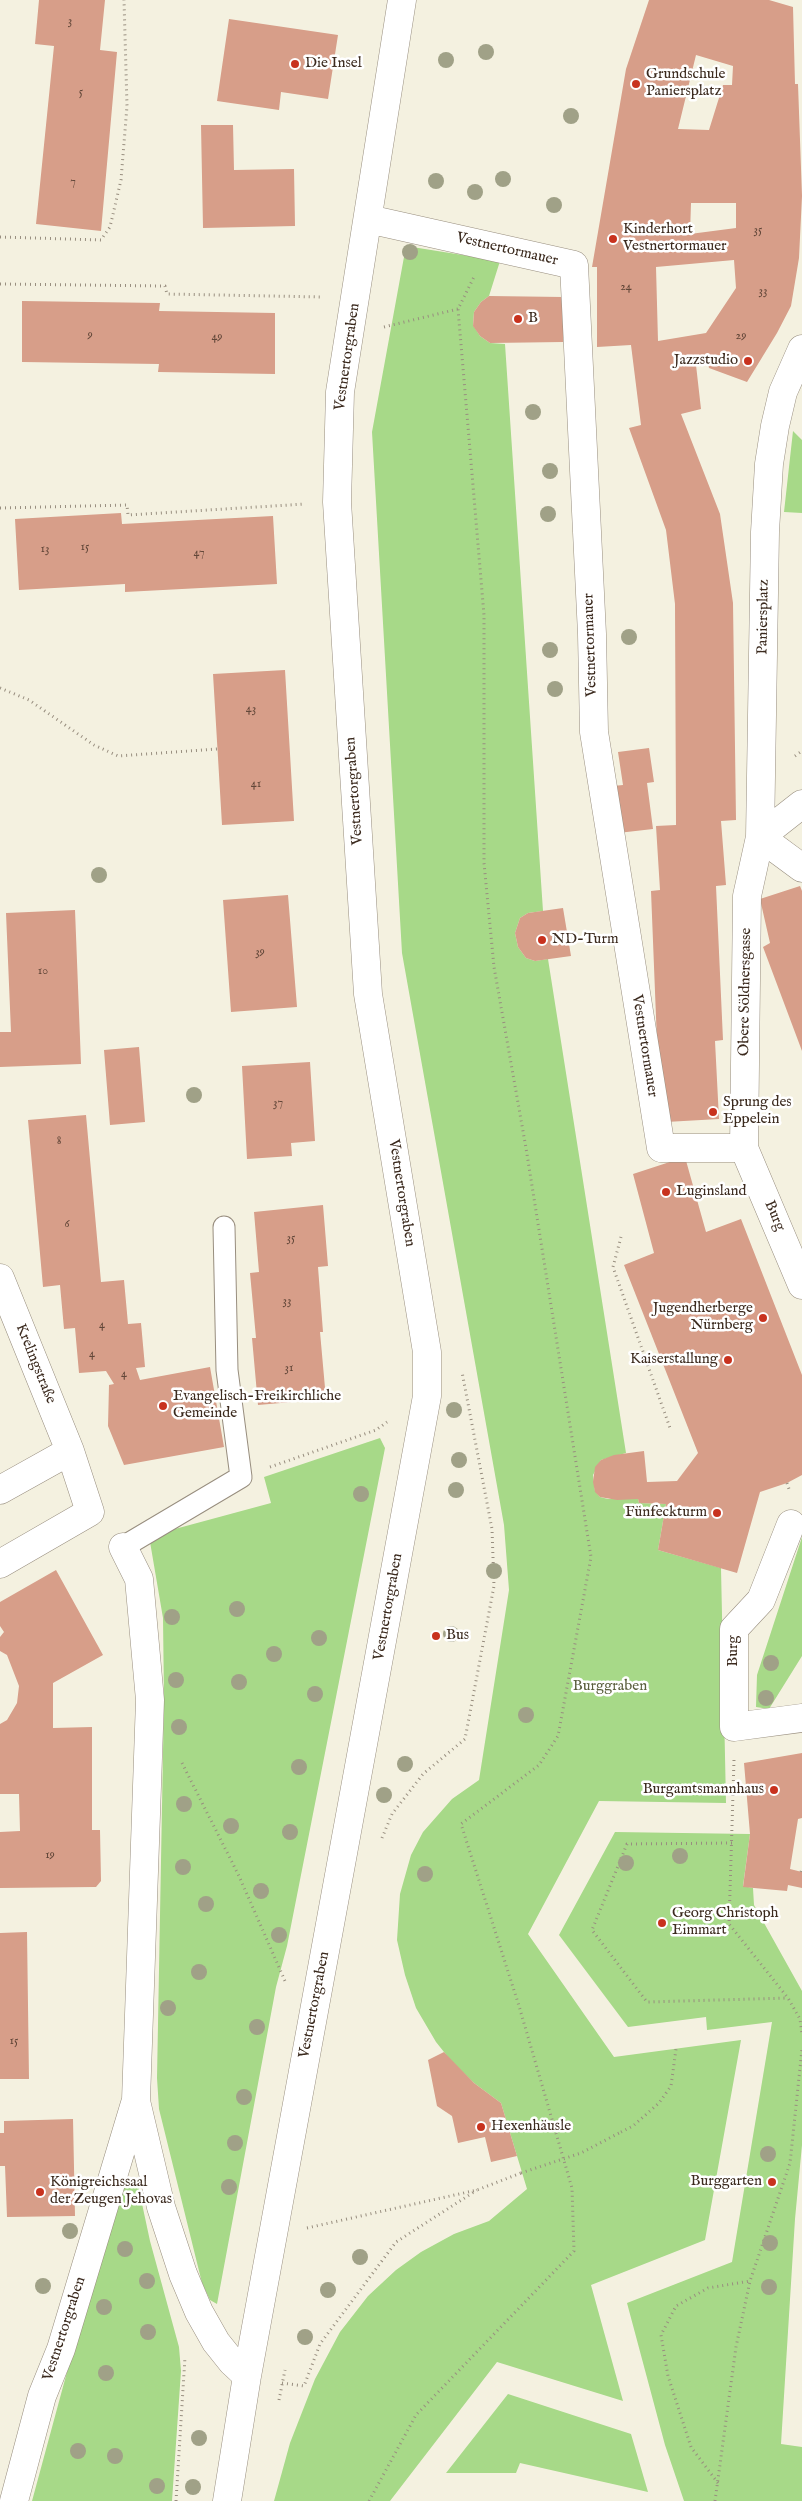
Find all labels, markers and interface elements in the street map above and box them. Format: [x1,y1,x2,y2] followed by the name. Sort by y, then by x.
[68,15,72,29] house number: 3
[305,55,362,73] place label: Die Insel
[289,58,301,70] marker: Die Insel
[646,66,725,101] place label: Grundschule Paniersplatz
[630,78,642,90] marker: Grundschule Paniersplatz
[79,86,83,100] house number: 5
[70,176,76,190] house number: 7
[623,221,727,256] place label: Kinderhort Vestnertormauer
[754,224,762,238] house number: 35
[454,230,560,270] street label: Vestnertormauer
[607,233,619,245] marker: Kinderhort Vestnertormauer
[620,281,632,295] house number: 24
[759,285,767,299] house number: 33
[332,302,364,412] street label: Vestnertorgraben
[528,310,538,328] place label: B
[512,313,524,325] marker: B
[87,329,93,343] house number: 9
[736,330,746,344] house number: 29
[211,331,223,345] house number: 49
[674,352,738,370] place label: Jazzstudio
[742,355,754,367] marker: Jazzstudio
[81,541,89,555] house number: 15
[41,543,49,557] house number: 13
[193,547,205,561] house number: 47
[754,579,774,655] street label: Paniersplatz
[580,593,602,697] street label: Vestnertormauer
[246,703,256,717] house number: 43
[342,736,368,846] street label: Vestnertorgraben
[251,778,261,792] house number: 41
[736,928,756,1056] street label: Obere Söldnersgasse
[552,931,618,949] place label: ND-Turm
[536,934,548,946] marker: ND-Turm
[255,946,265,960] house number: 39
[38,965,48,979] house number: 10
[627,993,661,1099] street label: Vestnertormauer
[723,1094,792,1129] place label: Sprung des Eppelein
[273,1097,283,1111] house number: 37
[707,1106,719,1118] marker: Sprung des Eppelein
[57,1135,61,1149] house number: 8
[384,1138,418,1248] street label: Vestnertorgraben
[676,1183,746,1201] place label: Luginsland
[660,1186,672,1198] marker: Luginsland
[760,1198,788,1234] street label: Burg
[64,1218,70,1232] house number: 6
[287,1232,295,1246] house number: 35
[283,1295,291,1309] house number: 33
[653,1300,753,1335] place label: Jugendherberge Nürnberg
[757,1312,769,1324] marker: Jugendherberge Nürnberg
[99,1319,105,1333] house number: 4
[11,1321,59,1407] street label: Krelingstraße
[89,1348,95,1362] house number: 4
[630,1351,718,1369] place label: Kaiserstallung
[722,1354,734,1366] marker: Kaiserstallung
[285,1362,293,1376] house number: 31
[121,1368,127,1382] house number: 4
[173,1388,341,1423] place label: Evangelisch-Freikirchliche Gemeinde
[157,1400,169,1412] marker: Evangelisch-Freikirchliche Gemeinde
[625,1504,707,1522] place label: Fünfeckturm
[711,1507,723,1519] marker: Fünfeckturm
[371,1552,407,1662] street label: Vestnertorgraben
[446,1627,469,1645] place label: Bus
[430,1630,442,1642] marker: Bus
[725,1635,743,1667] street label: Burg
[573,1678,647,1696] park label: Burggraben
[643,1781,764,1799] place label: Burgamtsmannhaus
[768,1784,780,1796] marker: Burgamtsmannhaus
[45,1849,55,1863] house number: 19
[672,1905,779,1940] place label: Georg Christoph Eimmart
[656,1917,668,1929] marker: Georg Christoph Eimmart
[296,1950,334,2060] street label: Vestnertorgraben
[10,2035,18,2049] house number: 15
[491,2118,571,2136] place label: Hexenhäusle
[475,2121,487,2133] marker: Hexenhäusle
[691,2173,762,2191] place label: Burggarten
[50,2174,172,2209] place label: Königreichssaal der Zeugen Jehovas
[766,2176,778,2188] marker: Burggarten
[34,2186,46,2198] marker: Königreichssaal der Zeugen Jehovas
[40,2275,90,2383] street label: Vestnertorgraben

